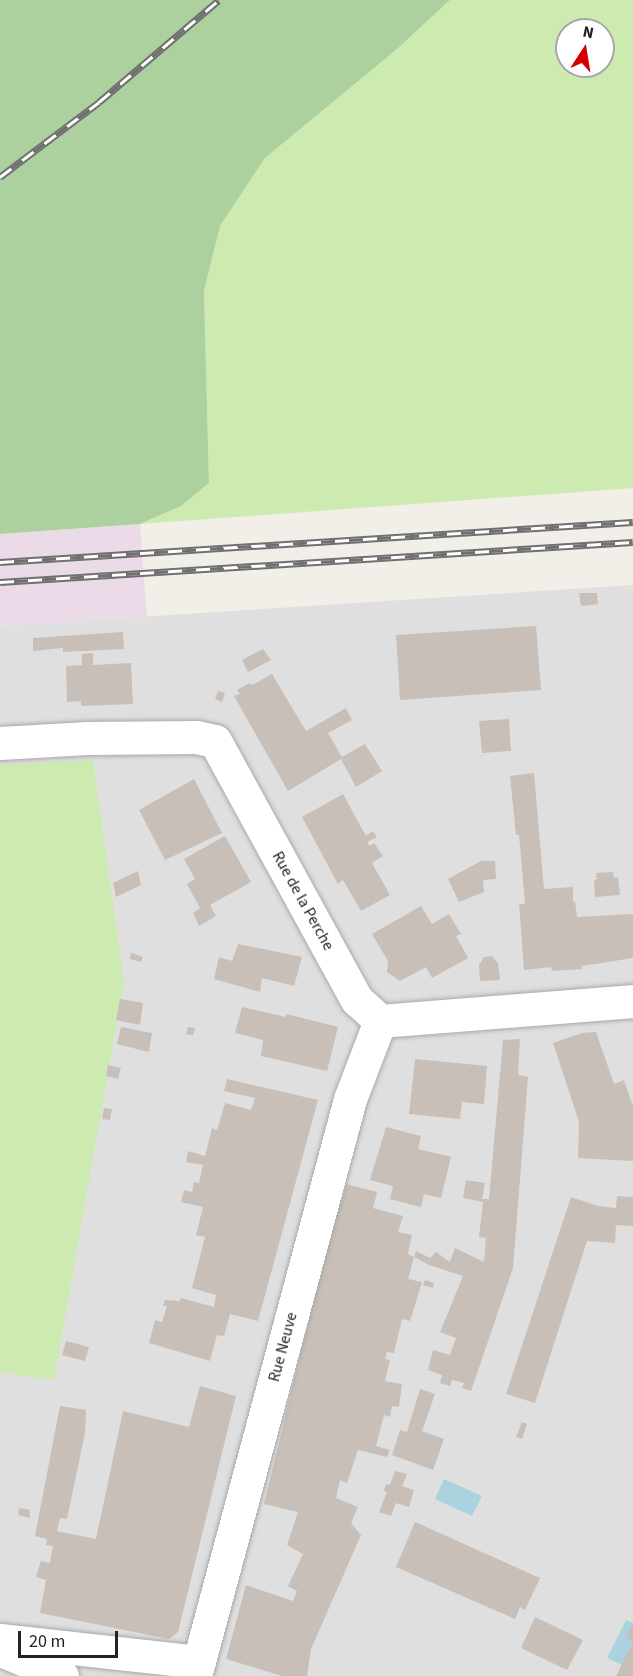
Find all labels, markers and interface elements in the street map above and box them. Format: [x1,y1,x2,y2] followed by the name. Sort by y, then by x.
[555,18,615,78] north arrow
[581,20,596,44] text: N
[268,848,338,954] street label: Rue de la Perche
[265,1310,301,1384] street label: Rue Neuve
[21,1619,122,1657] scale bar
[29,1629,65,1654] text: 20 m

